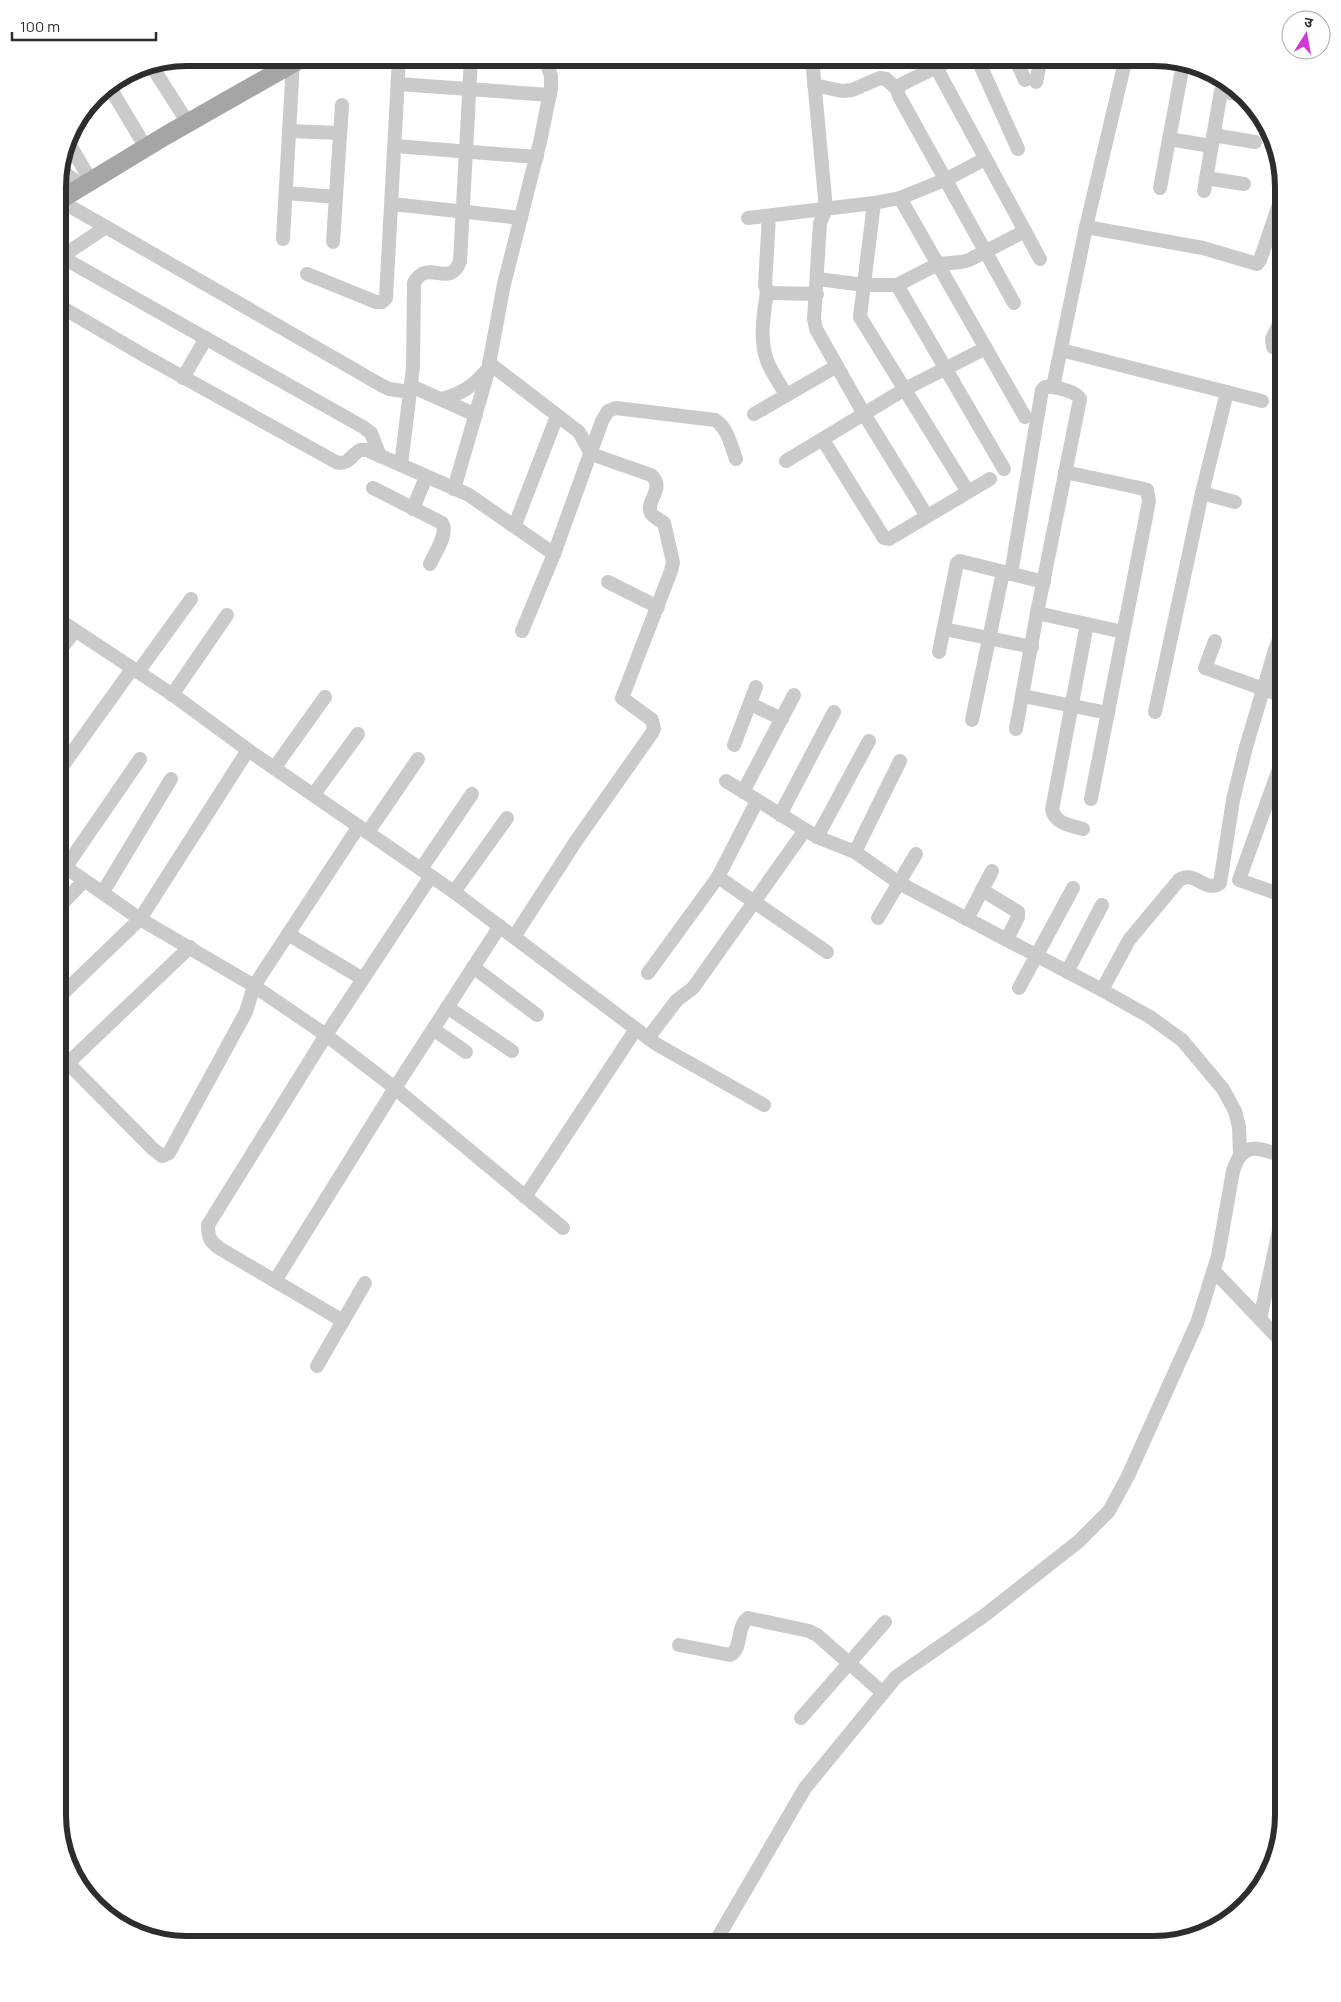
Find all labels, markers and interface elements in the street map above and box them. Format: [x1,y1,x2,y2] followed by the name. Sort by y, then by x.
[12,10,156,42] scale bar
[1281,10,1331,60] north arrow
[1303,12,1315,32] text: उ
[20,16,60,37] text: 100 m

